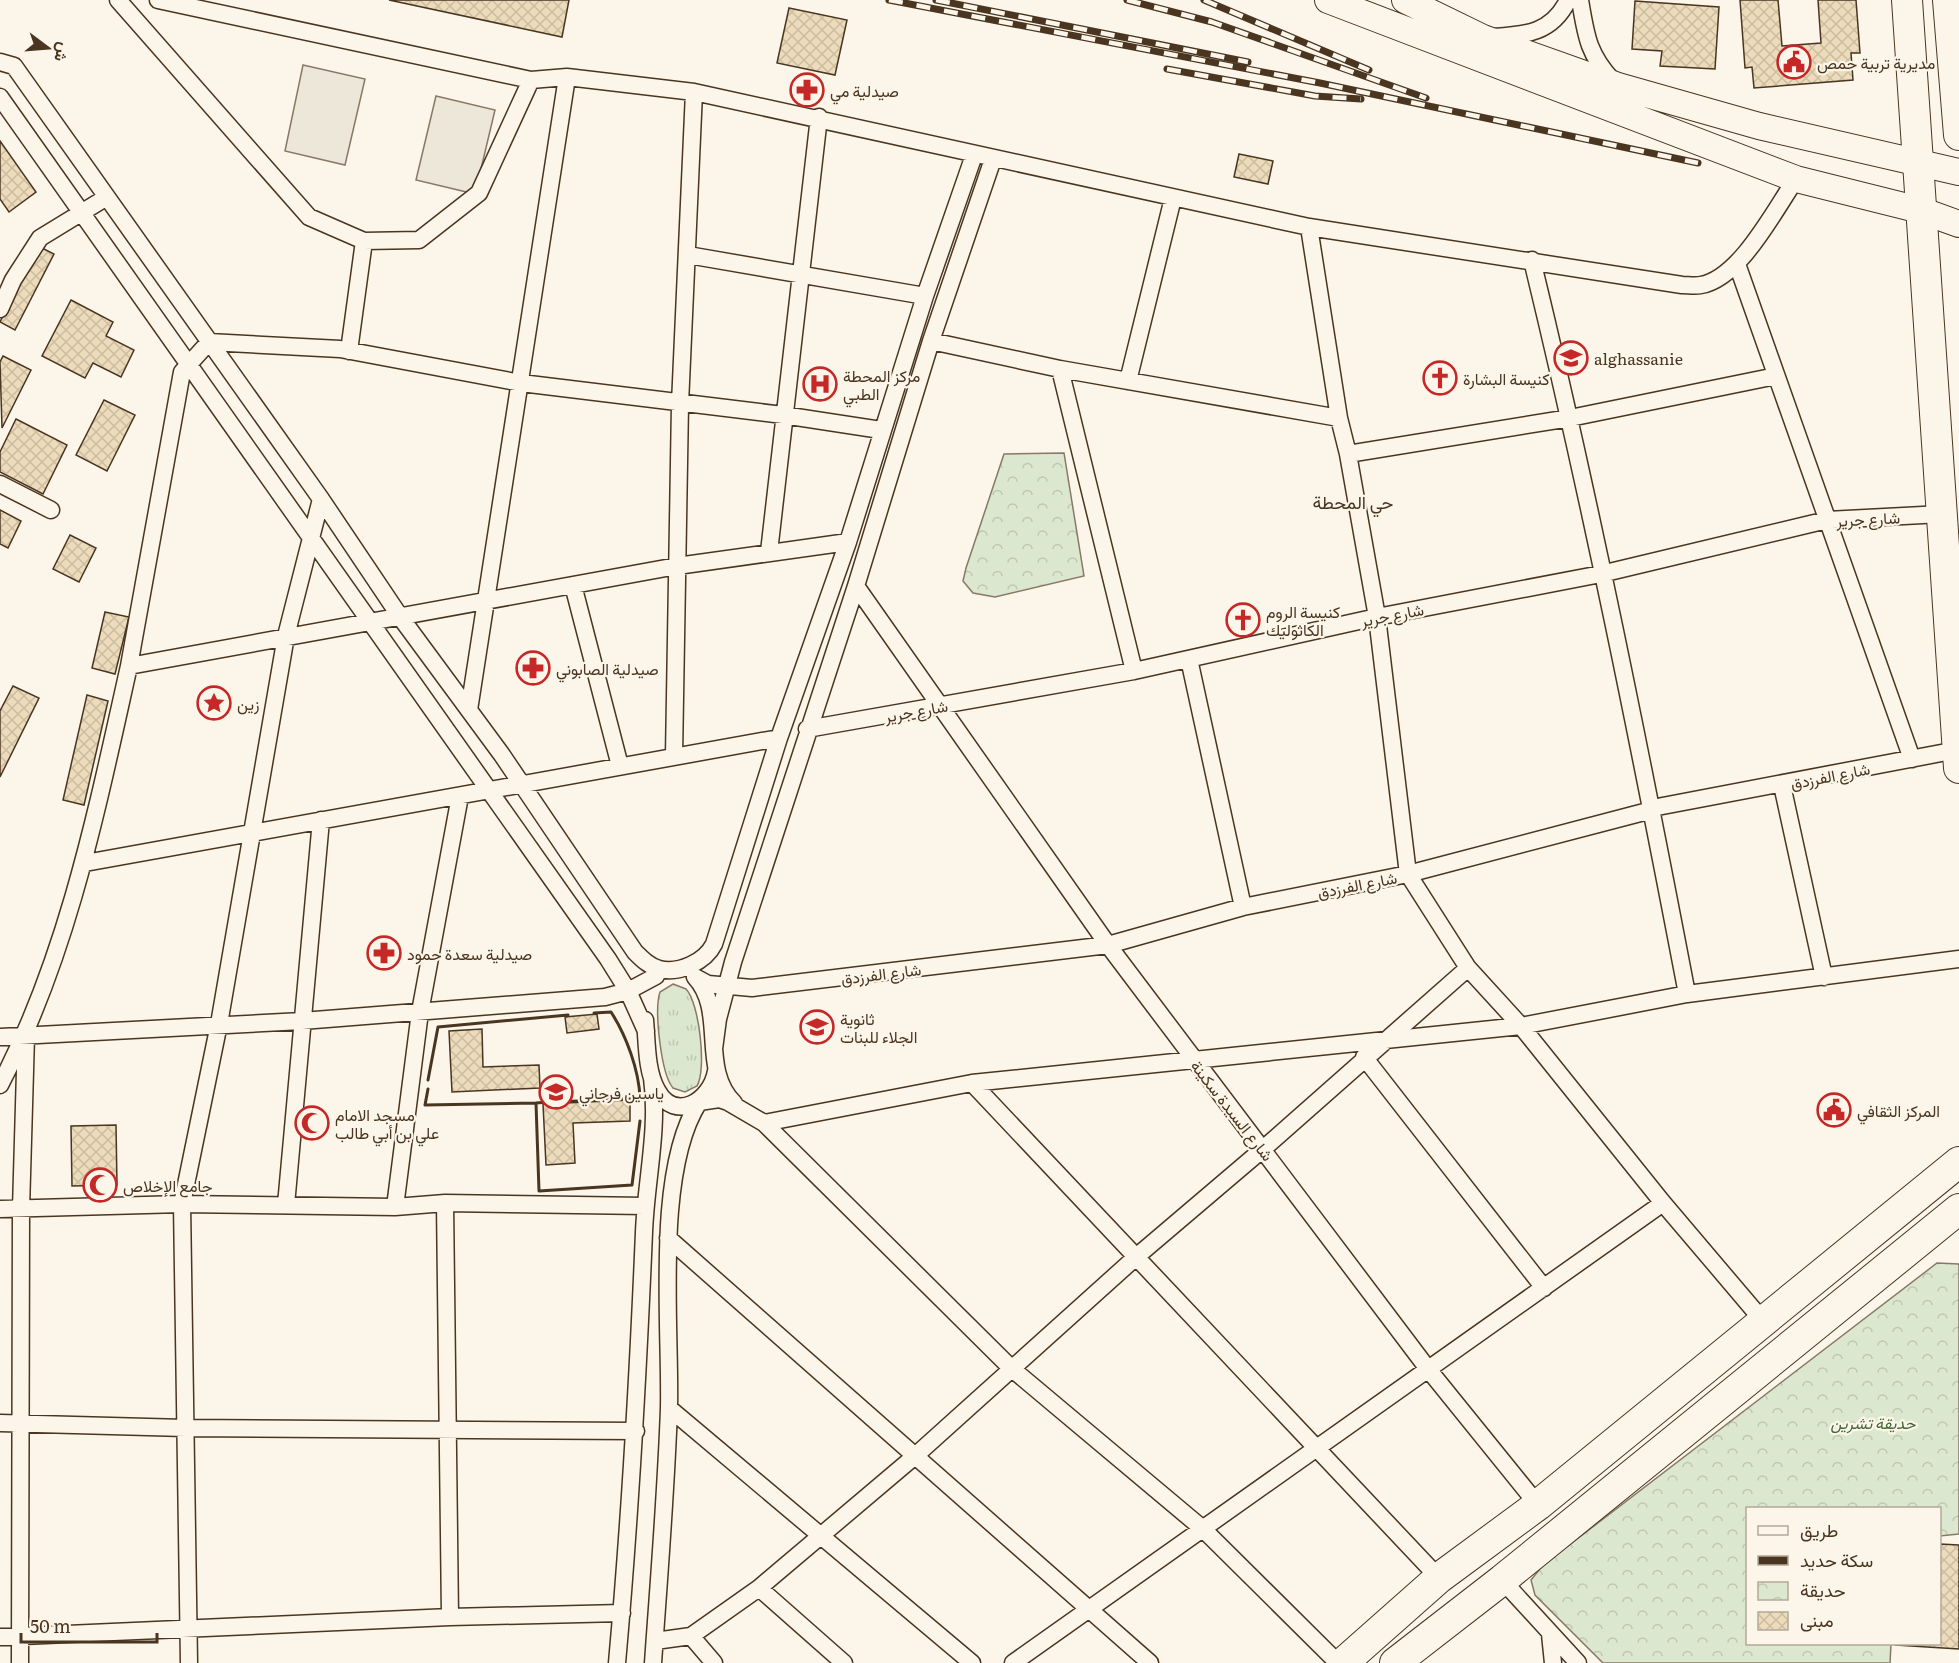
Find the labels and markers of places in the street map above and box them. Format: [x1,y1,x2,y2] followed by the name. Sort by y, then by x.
[1776,44,1812,80] public building icon: مديرية تربية حمص
[1817,50,1935,74] place label: مديرية تربية حمص
[789,72,825,108] pharmacy icon: صيدلية مي
[830,78,899,105] place label: صيدلية مي
[1553,340,1589,376] school or university icon: alghassanie
[1594,346,1683,370] place label: alghassanie
[1422,360,1458,396] church icon: كنيسة البشارة
[843,363,920,408] place label: مركز المحطة الطبي
[802,366,838,402] hospital icon: مركز المحطة الطبي
[1463,366,1550,390] place label: كنيسة البشارة
[1266,599,1340,641] place label: كنيسة الروم الكاثوليك
[1225,602,1261,638] church icon: كنيسة الروم الكاثوليك
[515,650,551,686] pharmacy icon: صيدلية الصابوني
[556,656,659,683] place label: صيدلية الصابوني
[196,685,232,721] place icon: زين
[237,691,260,715] place label: زين
[366,935,402,971] pharmacy icon: صيدلية سعدة حمود
[407,941,532,965] place label: صيدلية سعدة حمود
[840,1006,917,1048] place label: ثانوية الجلاء للبنات
[799,1009,835,1045] school or university icon: ثانوية الجلاء للبنات
[538,1074,574,1110] school or university icon: ياسين فرجاني
[579,1080,664,1107] place label: ياسين فرجاني
[1816,1092,1852,1128] public building icon: المركز الثقافي
[1857,1098,1940,1125] place label: المركز الثقافي
[335,1102,439,1147] place label: مسجد الامام علي بن أبي طالب
[294,1105,330,1141] mosque icon: مسجد الامام علي بن أبي طالب
[82,1167,118,1203] mosque icon: جامع الإخلاص
[123,1173,213,1198] place label: جامع الإخلاص

